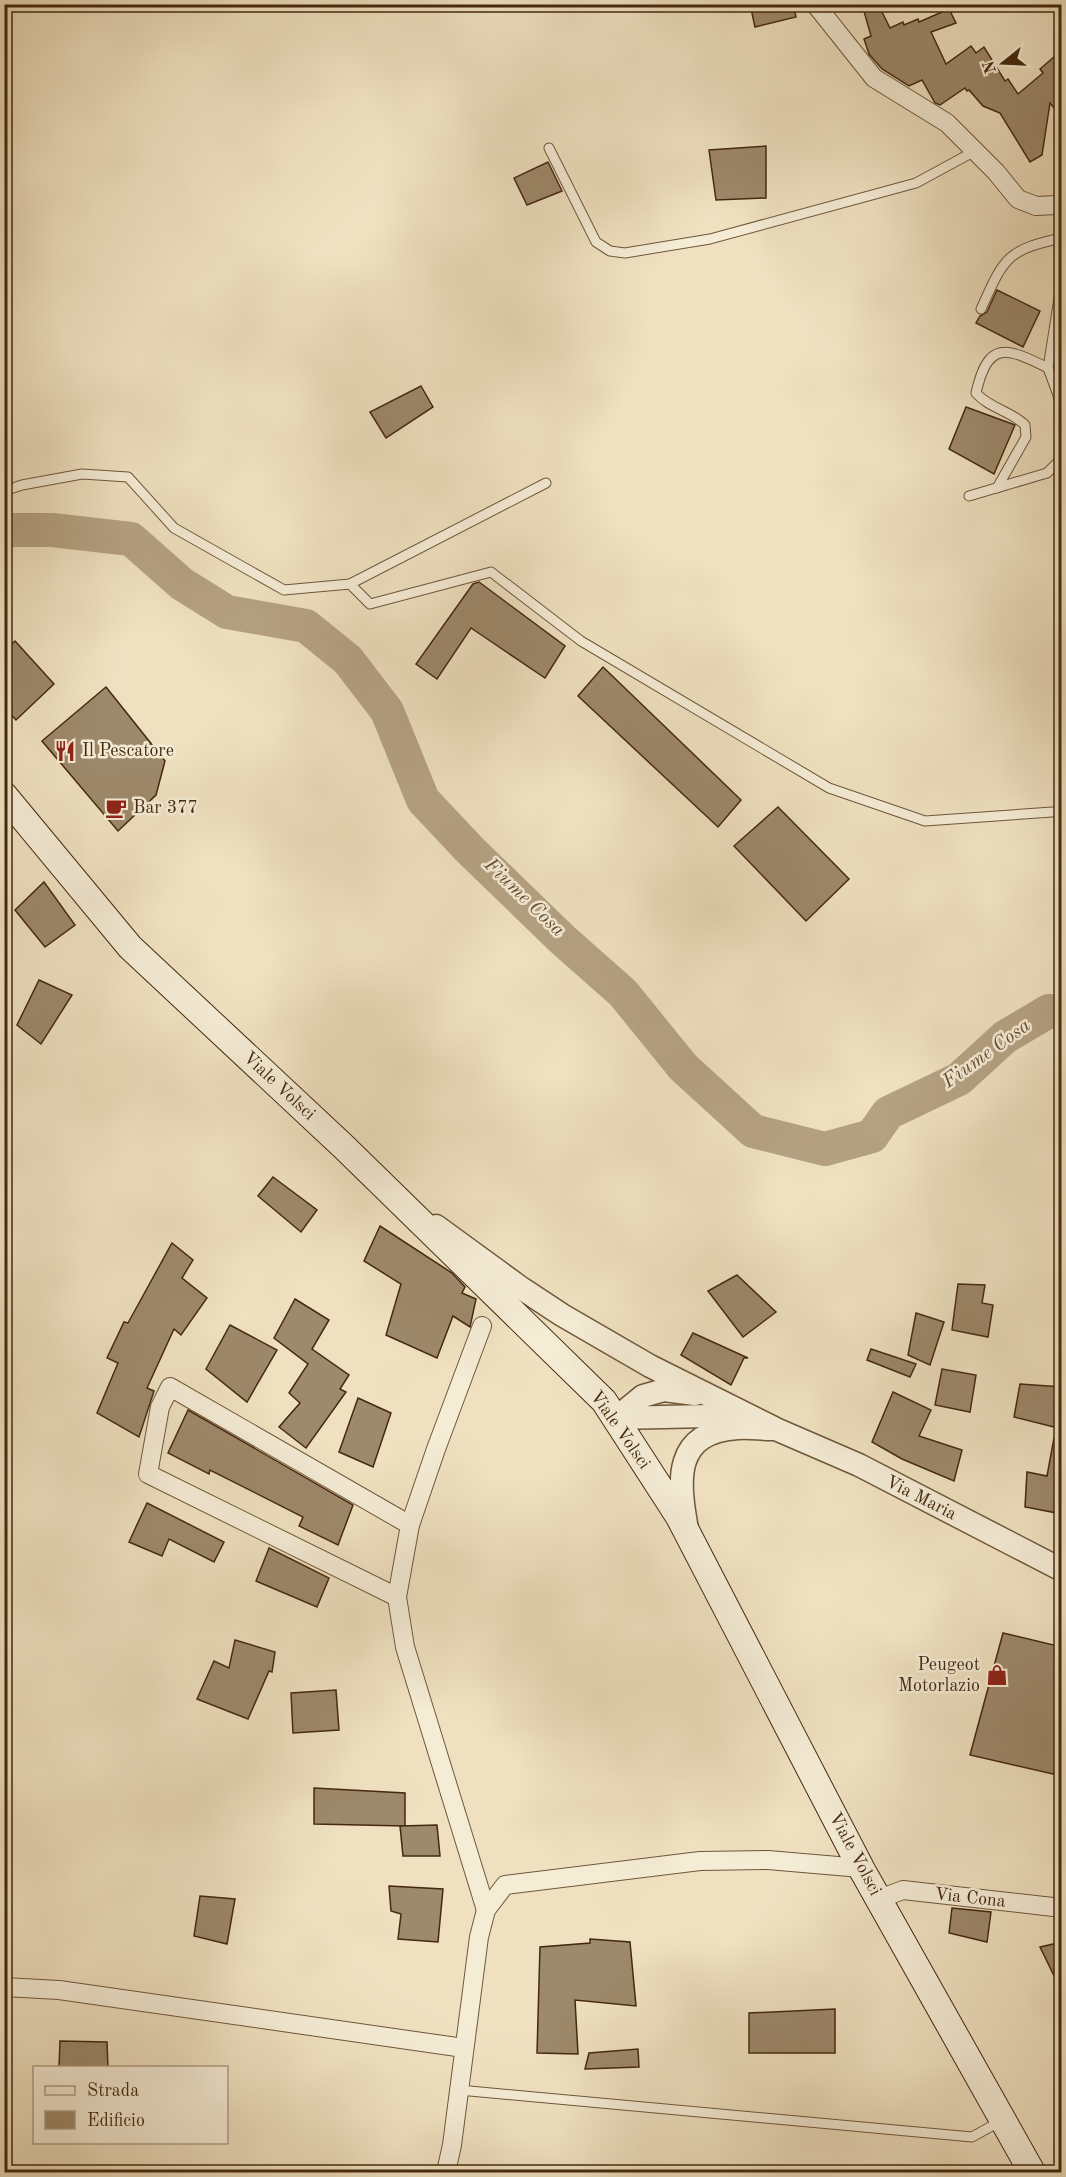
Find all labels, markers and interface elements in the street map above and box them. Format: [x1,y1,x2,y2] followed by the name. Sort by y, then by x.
[973,33,1033,93] north arrow
[981,58,1000,75] text: N
[53,739,77,763] restaurant icon: Il Pescatore
[82,742,174,760] place label: Il Pescatore
[104,796,128,820] cafe icon: Bar 377
[133,799,198,817] place label: Bar 377
[479,854,568,941] water label: Fiume Cosa
[938,1015,1035,1093] water label: Fiume Cosa
[239,1048,319,1124] street label: Viale Volsci
[586,1387,654,1473] street label: Viale Volsci
[883,1472,959,1524] street label: Via Maria
[898,1656,980,1695] place label: Peugeot Motorlazio
[985,1663,1009,1687] shop icon: Peugeot Motorlazio
[826,1809,884,1899] street label: Viale Volsci
[934,1885,1007,1911] street label: Via Cona
[33,2066,228,2144] legend
[87,2082,139,2100] text: Strada
[87,2112,145,2130] text: Edificio

